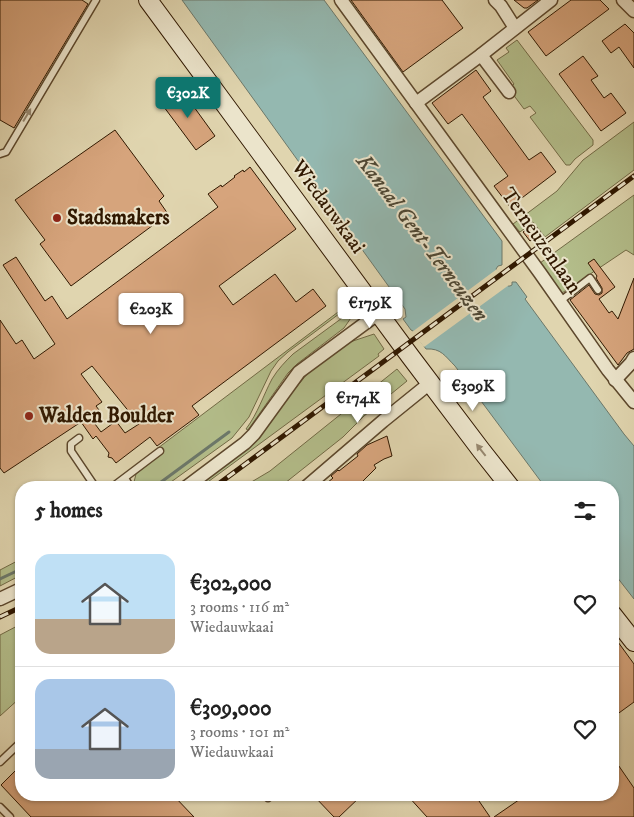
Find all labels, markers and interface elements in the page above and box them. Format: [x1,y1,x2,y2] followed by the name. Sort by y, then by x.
[153,76,223,119] pin: €302K
[166,83,210,103] text: €302K
[23,109,32,122] one-way arrow
[349,148,494,327] water label: Kanaal Gent-Terneuzen
[285,154,371,259] street label: Wiedauwkaai
[495,183,587,299] street label: Terneuzenlaan
[67,205,170,231] place label: Stadsmakers
[51,212,63,224] marker: Stadsmakers
[335,286,405,329] pin: €179K
[116,292,186,335] pin: €203K
[349,293,391,313] text: €179K
[129,299,173,319] text: €203K
[438,370,508,412] pin: €309K
[451,376,495,396] text: €309K
[323,382,393,424] pin: €174K
[336,388,380,408] text: €174K
[38,403,175,429] place label: Walden Boulder
[23,410,35,422] marker: Walden Boulder
[475,443,486,456] one-way arrow
[571,497,599,525] icon: filters
[35,498,103,524] text: 5 homes
[190,571,272,597] text: €302,000
[75,574,135,634] icon: home
[571,590,599,618] icon: heart
[190,597,289,617] text: 3 rooms · 116 m²
[190,617,274,637] text: Wiedauwkaai
[190,696,271,722] text: €309,000
[75,699,135,759] icon: home
[571,715,599,743] icon: heart
[190,722,289,742] text: 3 rooms · 101 m²
[190,742,274,762] text: Wiedauwkaai

